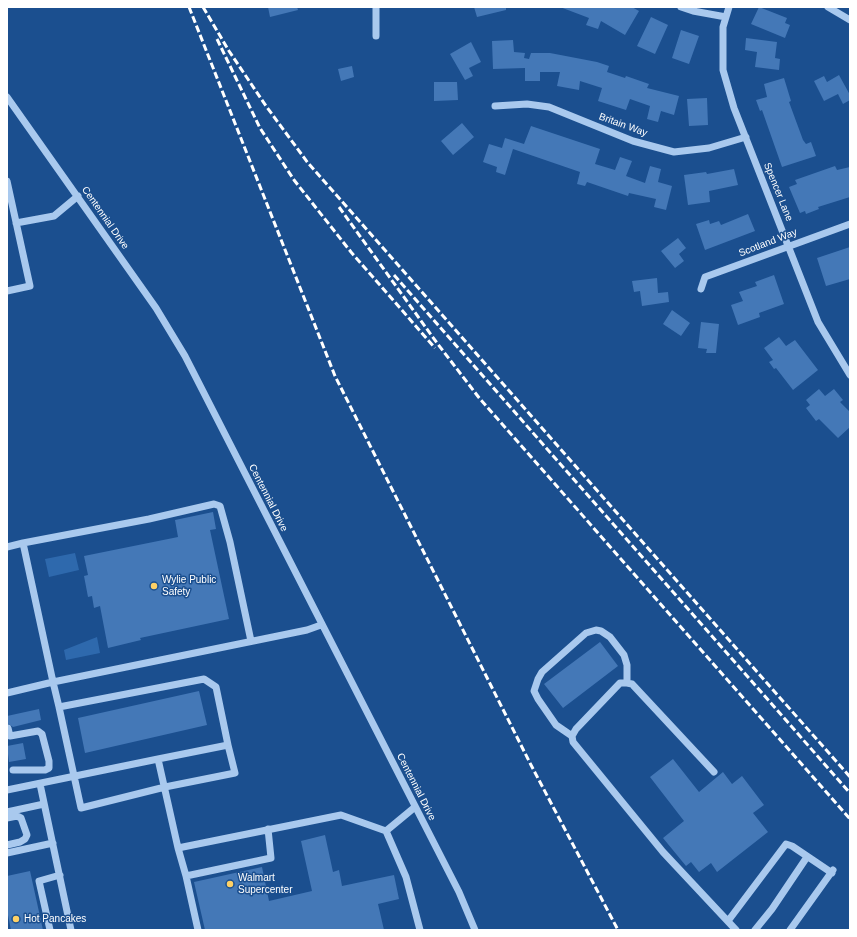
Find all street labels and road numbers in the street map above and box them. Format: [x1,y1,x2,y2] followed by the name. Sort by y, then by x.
[597,111,649,139] street label: Britain Way
[761,161,795,223] street label: Spencer Lane
[79,184,131,252] street label: Centennial Drive
[737,226,799,260] street label: Scotland Way
[246,462,290,534] street label: Centennial Drive
[394,751,438,823] street label: Centennial Drive

